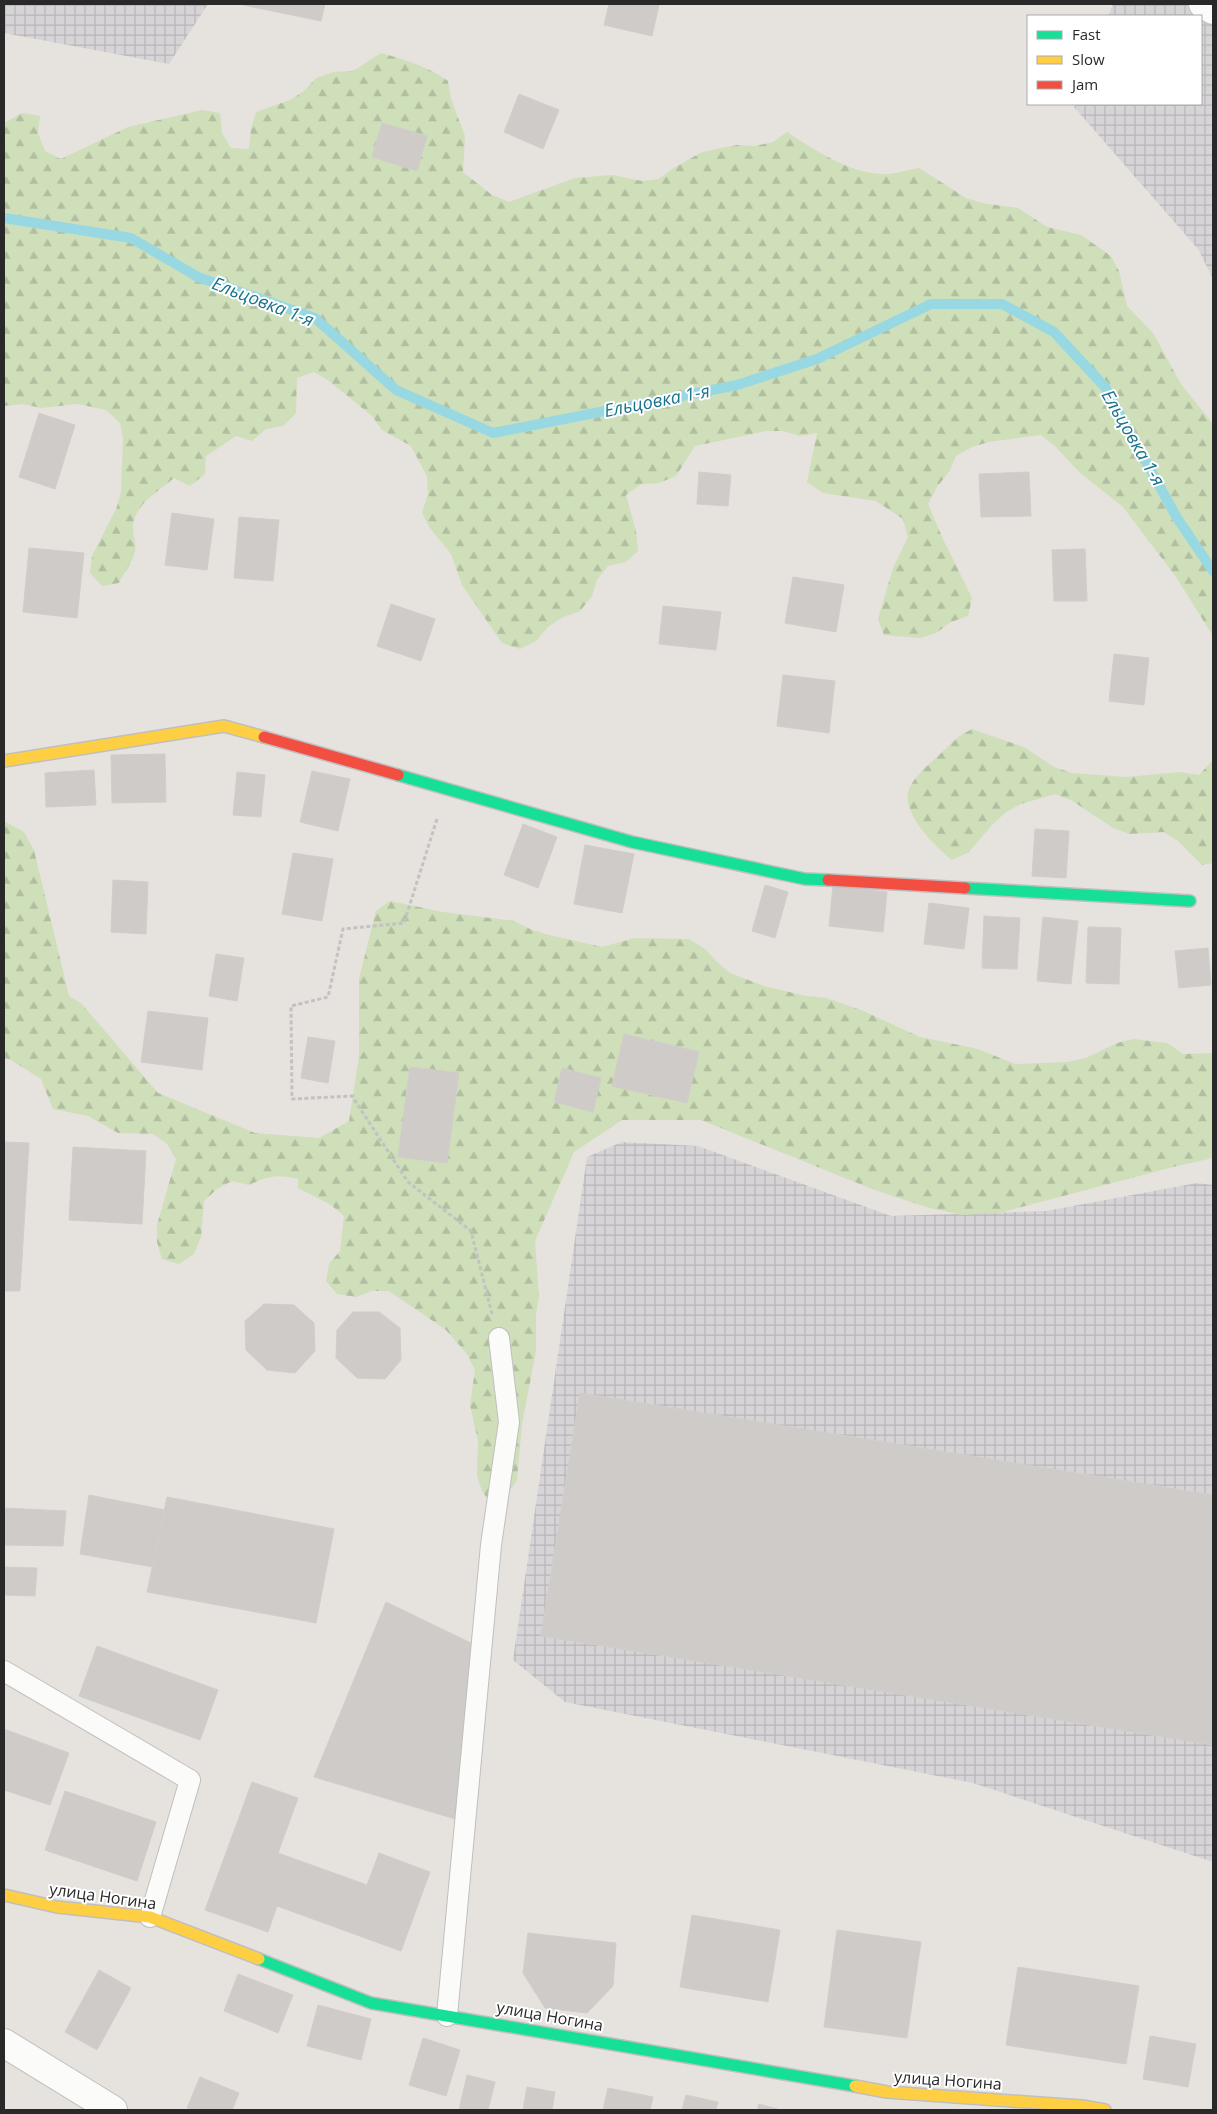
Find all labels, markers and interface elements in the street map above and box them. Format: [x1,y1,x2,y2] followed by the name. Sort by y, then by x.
[1027,15,1202,105] legend
[1072,24,1101,44] text: Fast
[1072,49,1105,69] text: Slow
[1070,74,1098,94] text: Jam
[209,271,318,332] water label: Ельцовка 1-я
[602,378,712,422] water label: Ельцовка 1-я
[1097,385,1171,490] water label: Ельцовка 1-я
[48,1878,158,1914] street label: улица Ногина
[495,1996,605,2036] street label: улица Ногина
[893,2065,1003,2095] street label: улица Ногина

